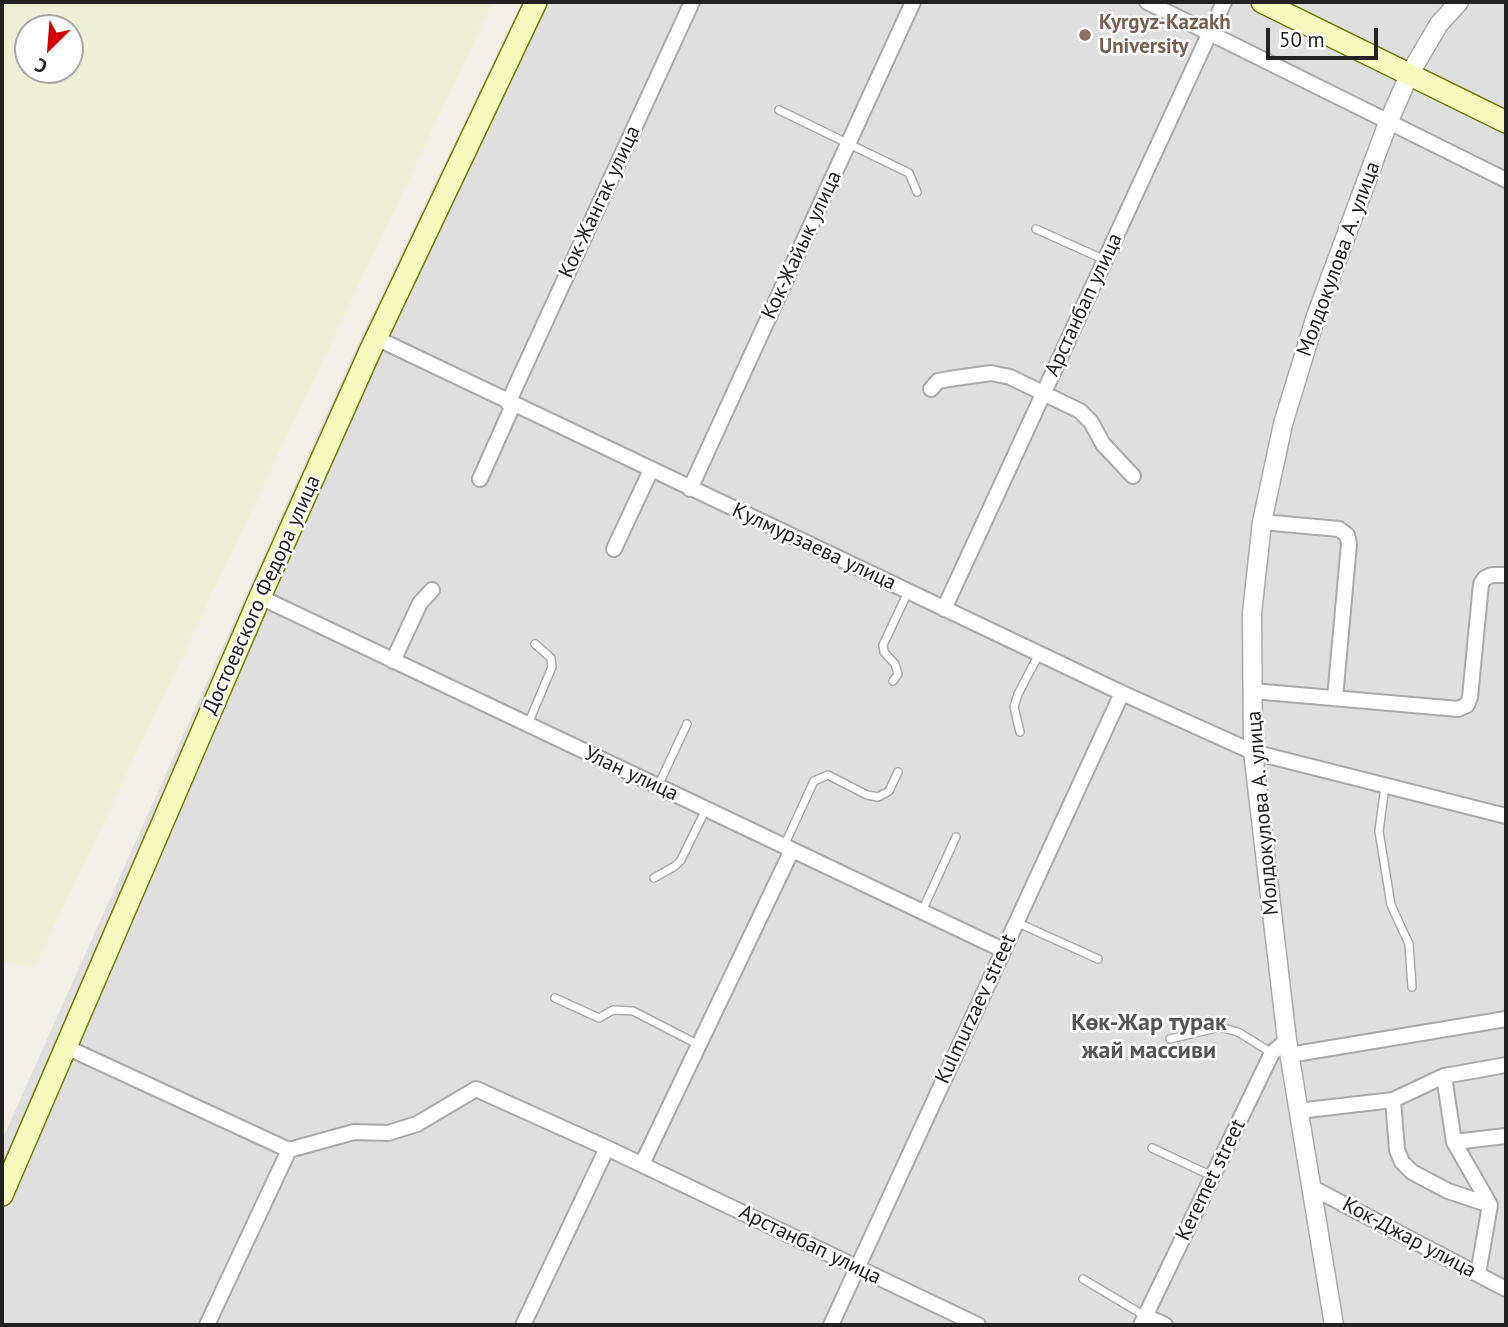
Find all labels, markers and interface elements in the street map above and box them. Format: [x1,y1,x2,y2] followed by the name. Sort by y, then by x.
[1099,10,1231,60] place label: Kyrgyz-Kazakh University
[14,14,84,84] north arrow
[1270,14,1382,58] scale bar
[1279,26,1325,53] text: 50 m
[1077,27,1093,43] marker: Kyrgyz-Kazakh University
[31,53,51,79] text: С
[554,122,646,282] street label: Кок-Жангак улица
[1292,158,1386,360] street label: Молдокулова А. улица
[757,167,847,323] street label: Кок-Жайык улица
[1040,230,1128,380] street label: Арстанбап улица
[198,471,326,719] street label: Достоевского Федора улица
[728,498,900,596] street label: Кулмурзаева улица
[1242,710,1284,916] street label: Молдокулова А. улица
[580,741,682,807] street label: Улан улица
[930,930,1022,1088] street label: Kulmurzaev street
[1071,1009,1227,1065] district label: Көк-Жар турак жай массиви
[1171,1115,1251,1245] street label: Keremet street
[1338,1192,1480,1284] street label: Кок-Джар улица
[735,1200,885,1290] street label: Арстанбап улица

